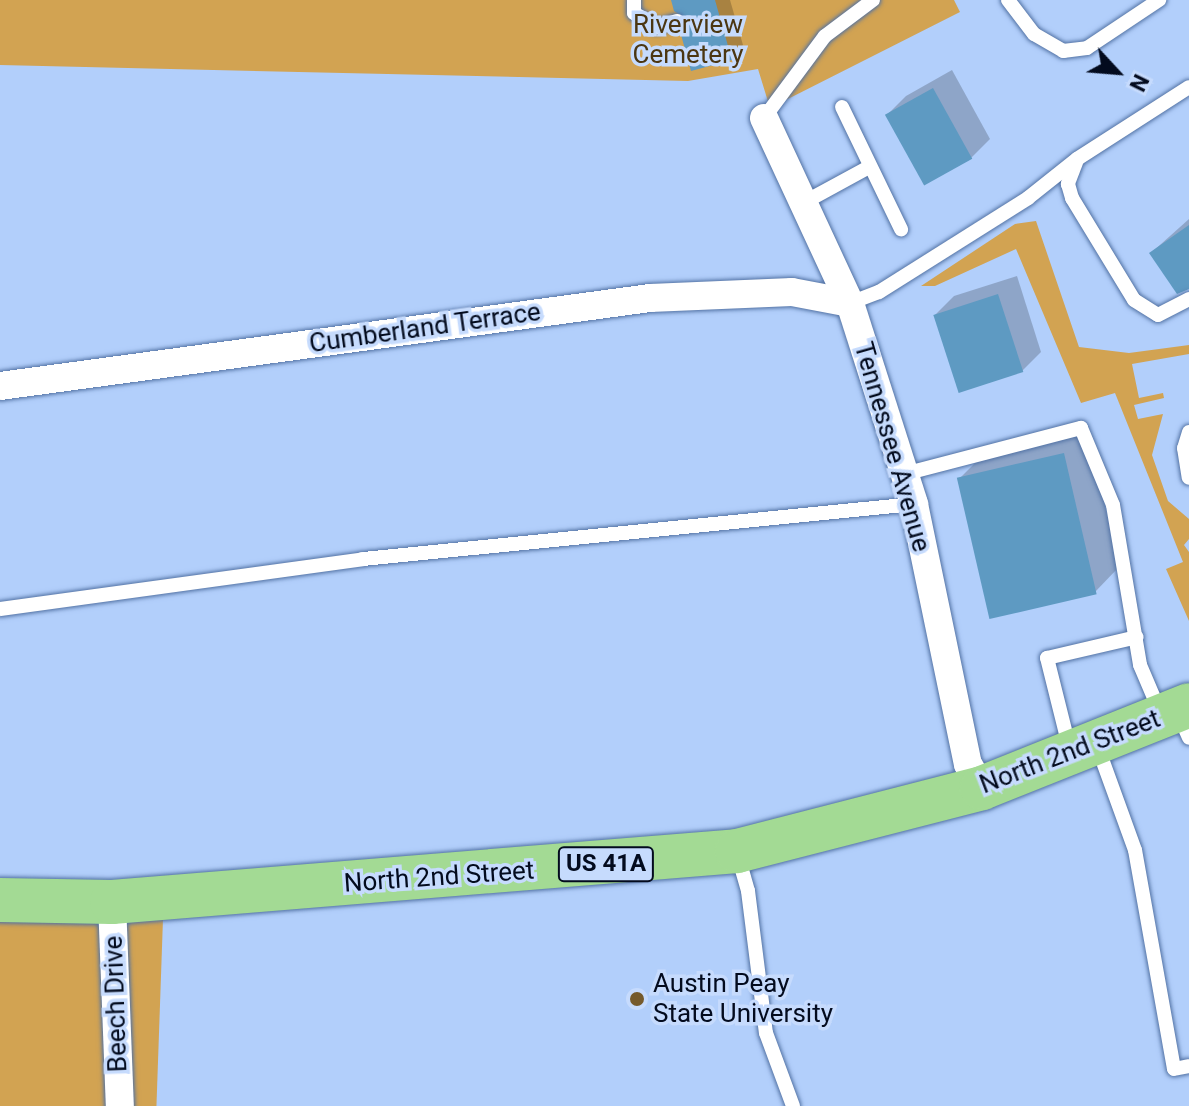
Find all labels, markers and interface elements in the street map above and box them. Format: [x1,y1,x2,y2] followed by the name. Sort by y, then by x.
[633,9,743,70] park label: Riverview Cemetery
[1077,32,1157,112] north arrow
[1124,70,1154,95] text: N
[307,296,543,360] street label: Cumberland Terrace
[847,339,937,555] street label: Tennessee Avenue
[975,703,1165,801] street label: North 2nd Street
[556,844,656,884] road number: US 41A
[343,855,535,899] street label: North 2nd Street
[98,935,134,1073] street label: Beech Drive
[653,968,833,1030] place label: Austin Peay State University
[628,990,646,1008] marker: Austin Peay State University

